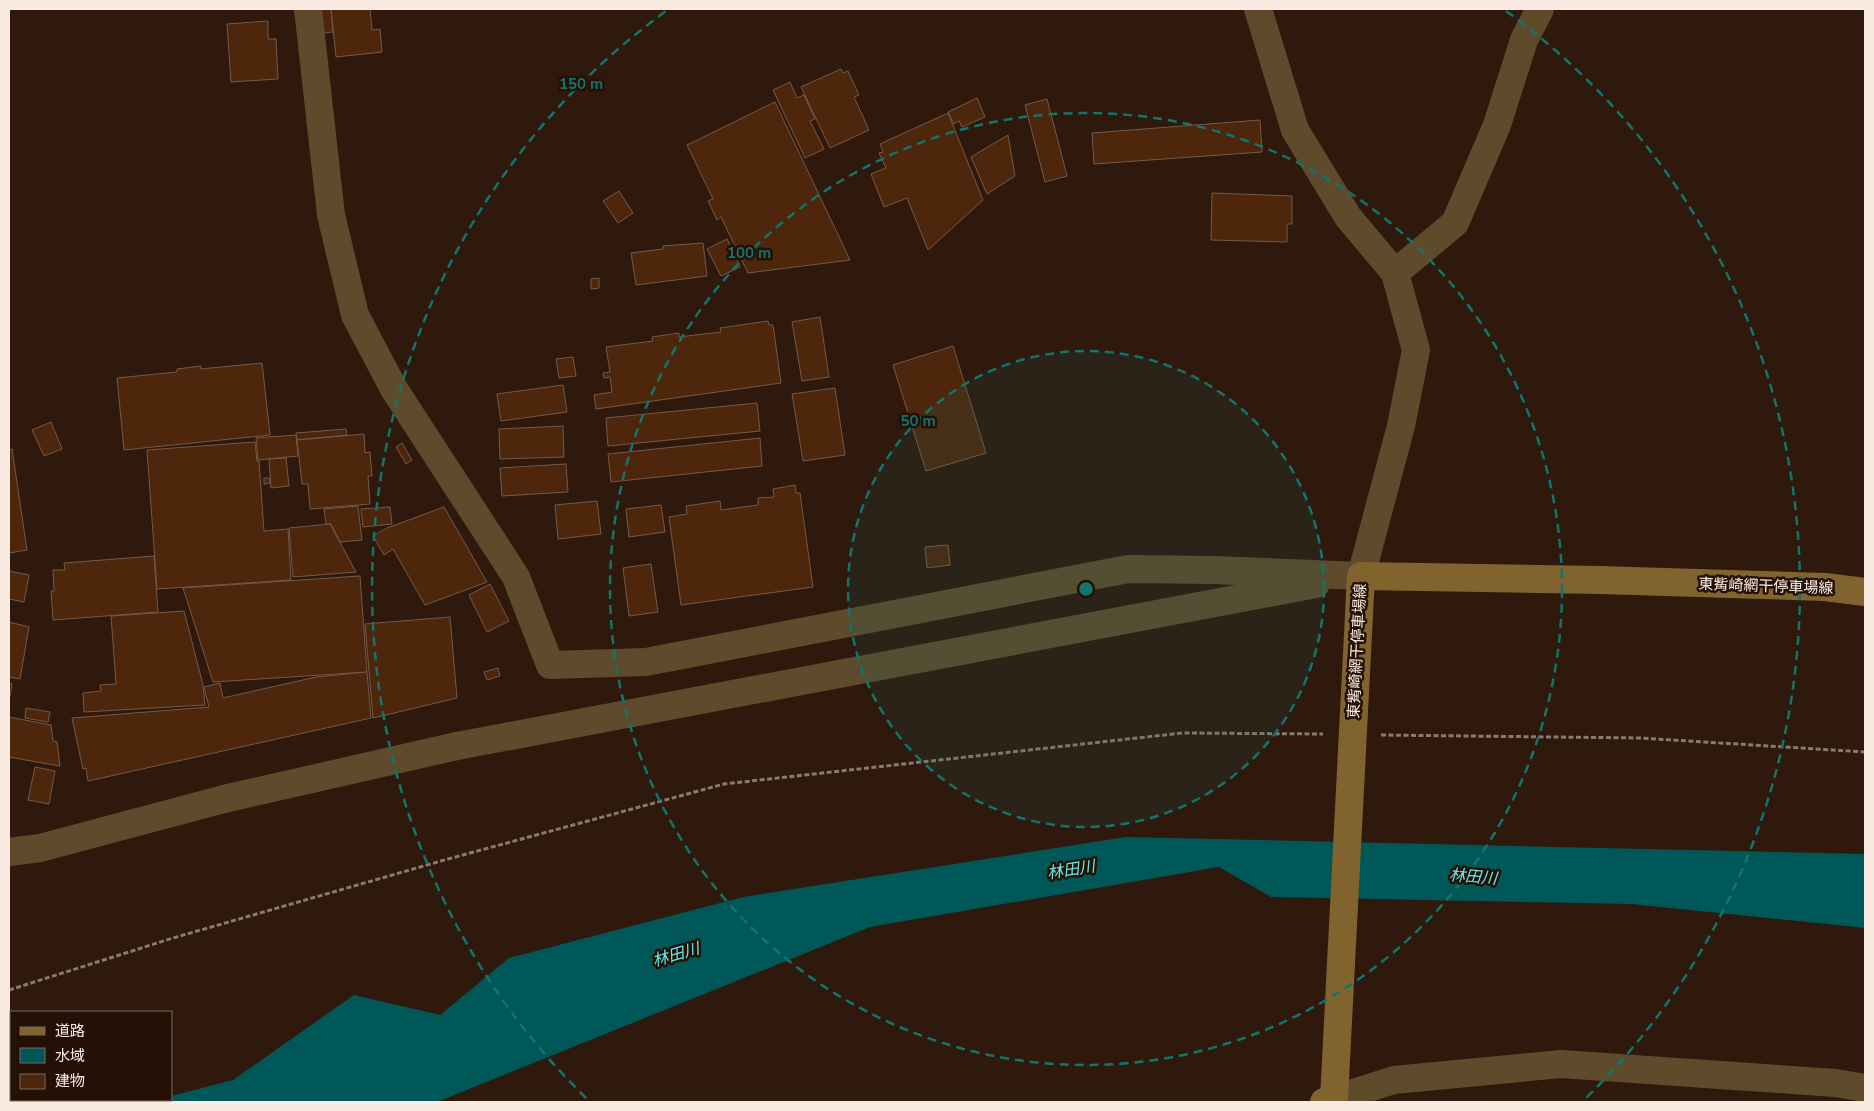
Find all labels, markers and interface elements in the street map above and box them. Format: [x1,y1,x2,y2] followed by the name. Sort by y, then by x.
[559,74,603,94] text: 150 m
[727,243,771,263] text: 100 m
[900,411,936,431] text: 50 m
[1698,574,1834,598] street label: 東觜崎網干停車場線
[1077,580,1095,598] centre of rings
[1343,583,1371,719] street label: 東觜崎網干停車場線
[1046,855,1098,885] water label: 林田川
[1448,864,1500,890] water label: 林田川
[650,937,704,972] water label: 林田川
[10,1011,172,1101] legend
[55,1021,85,1041] text: 道路
[55,1046,85,1066] text: 水域
[55,1071,85,1091] text: 建物

